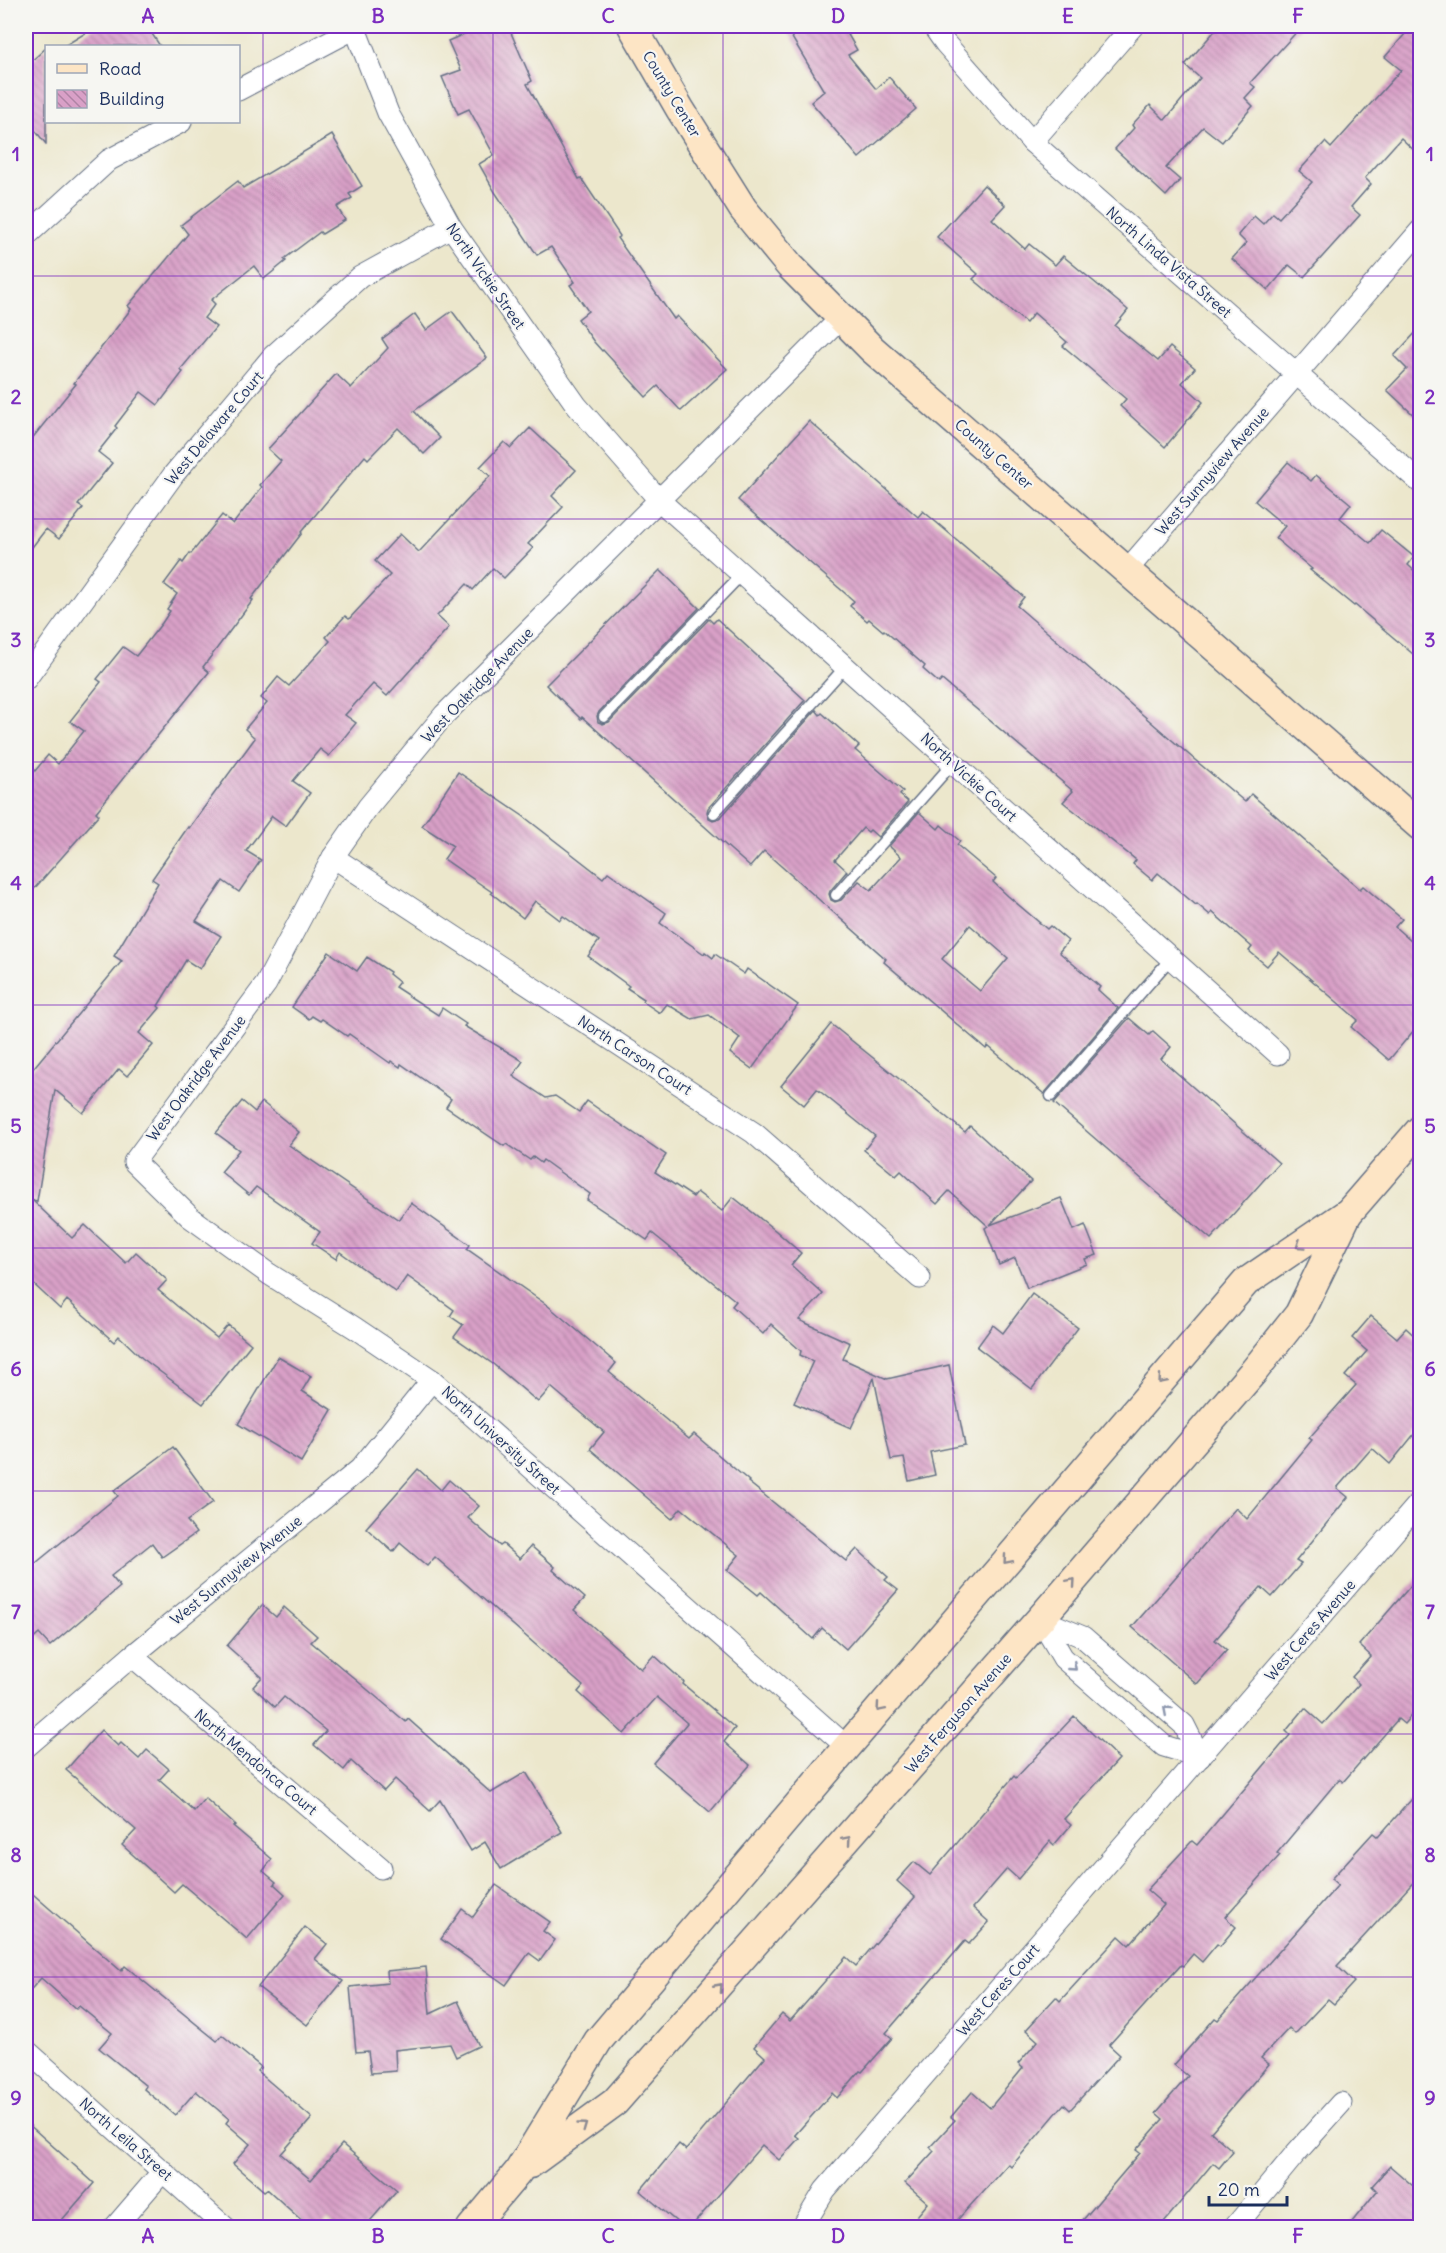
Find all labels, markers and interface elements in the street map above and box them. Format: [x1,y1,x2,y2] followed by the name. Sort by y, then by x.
[142,3,155,28] text: A
[371,3,385,28] text: B
[601,3,615,28] text: C
[831,3,845,28] text: D
[1062,3,1074,28] text: E
[1292,3,1304,28] text: F
[45,45,240,123] legend
[639,47,705,141] street label: County Center
[99,57,142,80] text: Road
[99,87,164,110] text: Building
[12,141,20,166] text: 1
[1426,141,1434,166] text: 1
[1102,202,1236,322] street label: North Linda Vista Street
[442,219,530,333] street label: North Vickie Street
[161,367,267,489] street label: West Delaware Court
[11,384,22,409] text: 2
[1425,384,1436,409] text: 2
[1151,403,1273,539] street label: West Sunnyview Avenue
[951,415,1037,493] street label: County Center
[417,623,537,747] street label: West Oakridge Avenue
[10,627,22,652] text: 3
[1424,627,1436,652] text: 3
[917,729,1021,825] street label: North Vickie Court
[10,870,22,895] text: 4
[1424,870,1436,895] text: 4
[142,1011,250,1145] street label: West Oakridge Avenue
[574,1011,696,1099] street label: North Carson Court
[10,1113,22,1138] text: 5
[1424,1113,1436,1138] text: 5
[1296,1238,1307,1249] one-way arrow
[10,1356,22,1381] text: 6
[1424,1356,1436,1381] text: 6
[1158,1373,1169,1384] one-way arrow
[438,1382,564,1498] street label: North University Street
[166,1511,306,1629] street label: West Sunnyview Avenue
[1003,1553,1014,1564] one-way arrow
[1261,1575,1359,1685] street label: West Ceres Avenue
[1064,1578,1075,1589] one-way arrow
[11,1599,21,1624] text: 7
[1425,1599,1435,1624] text: 7
[901,1649,1015,1777] street label: West Ferguson Avenue
[1066,1660,1077,1671] one-way arrow
[876,1701,887,1712] one-way arrow
[191,1705,321,1819] street label: North Mendonca Court
[1164,1706,1174,1717] one-way arrow
[840,1836,851,1847] one-way arrow
[10,1842,22,1867] text: 8
[1424,1842,1436,1867] text: 8
[953,1940,1043,2040] street label: West Ceres Court
[712,1983,723,1994] one-way arrow
[10,2085,22,2110] text: 9
[1424,2085,1436,2110] text: 9
[76,2094,176,2184] street label: North Leila Street
[576,2122,587,2133] one-way arrow
[1209,2169,1287,2207] scale bar
[1218,2178,1260,2201] text: 20 m
[142,2223,155,2248] text: A
[371,2223,385,2248] text: B
[601,2223,615,2248] text: C
[831,2223,845,2248] text: D
[1062,2223,1074,2248] text: E
[1292,2223,1304,2248] text: F

